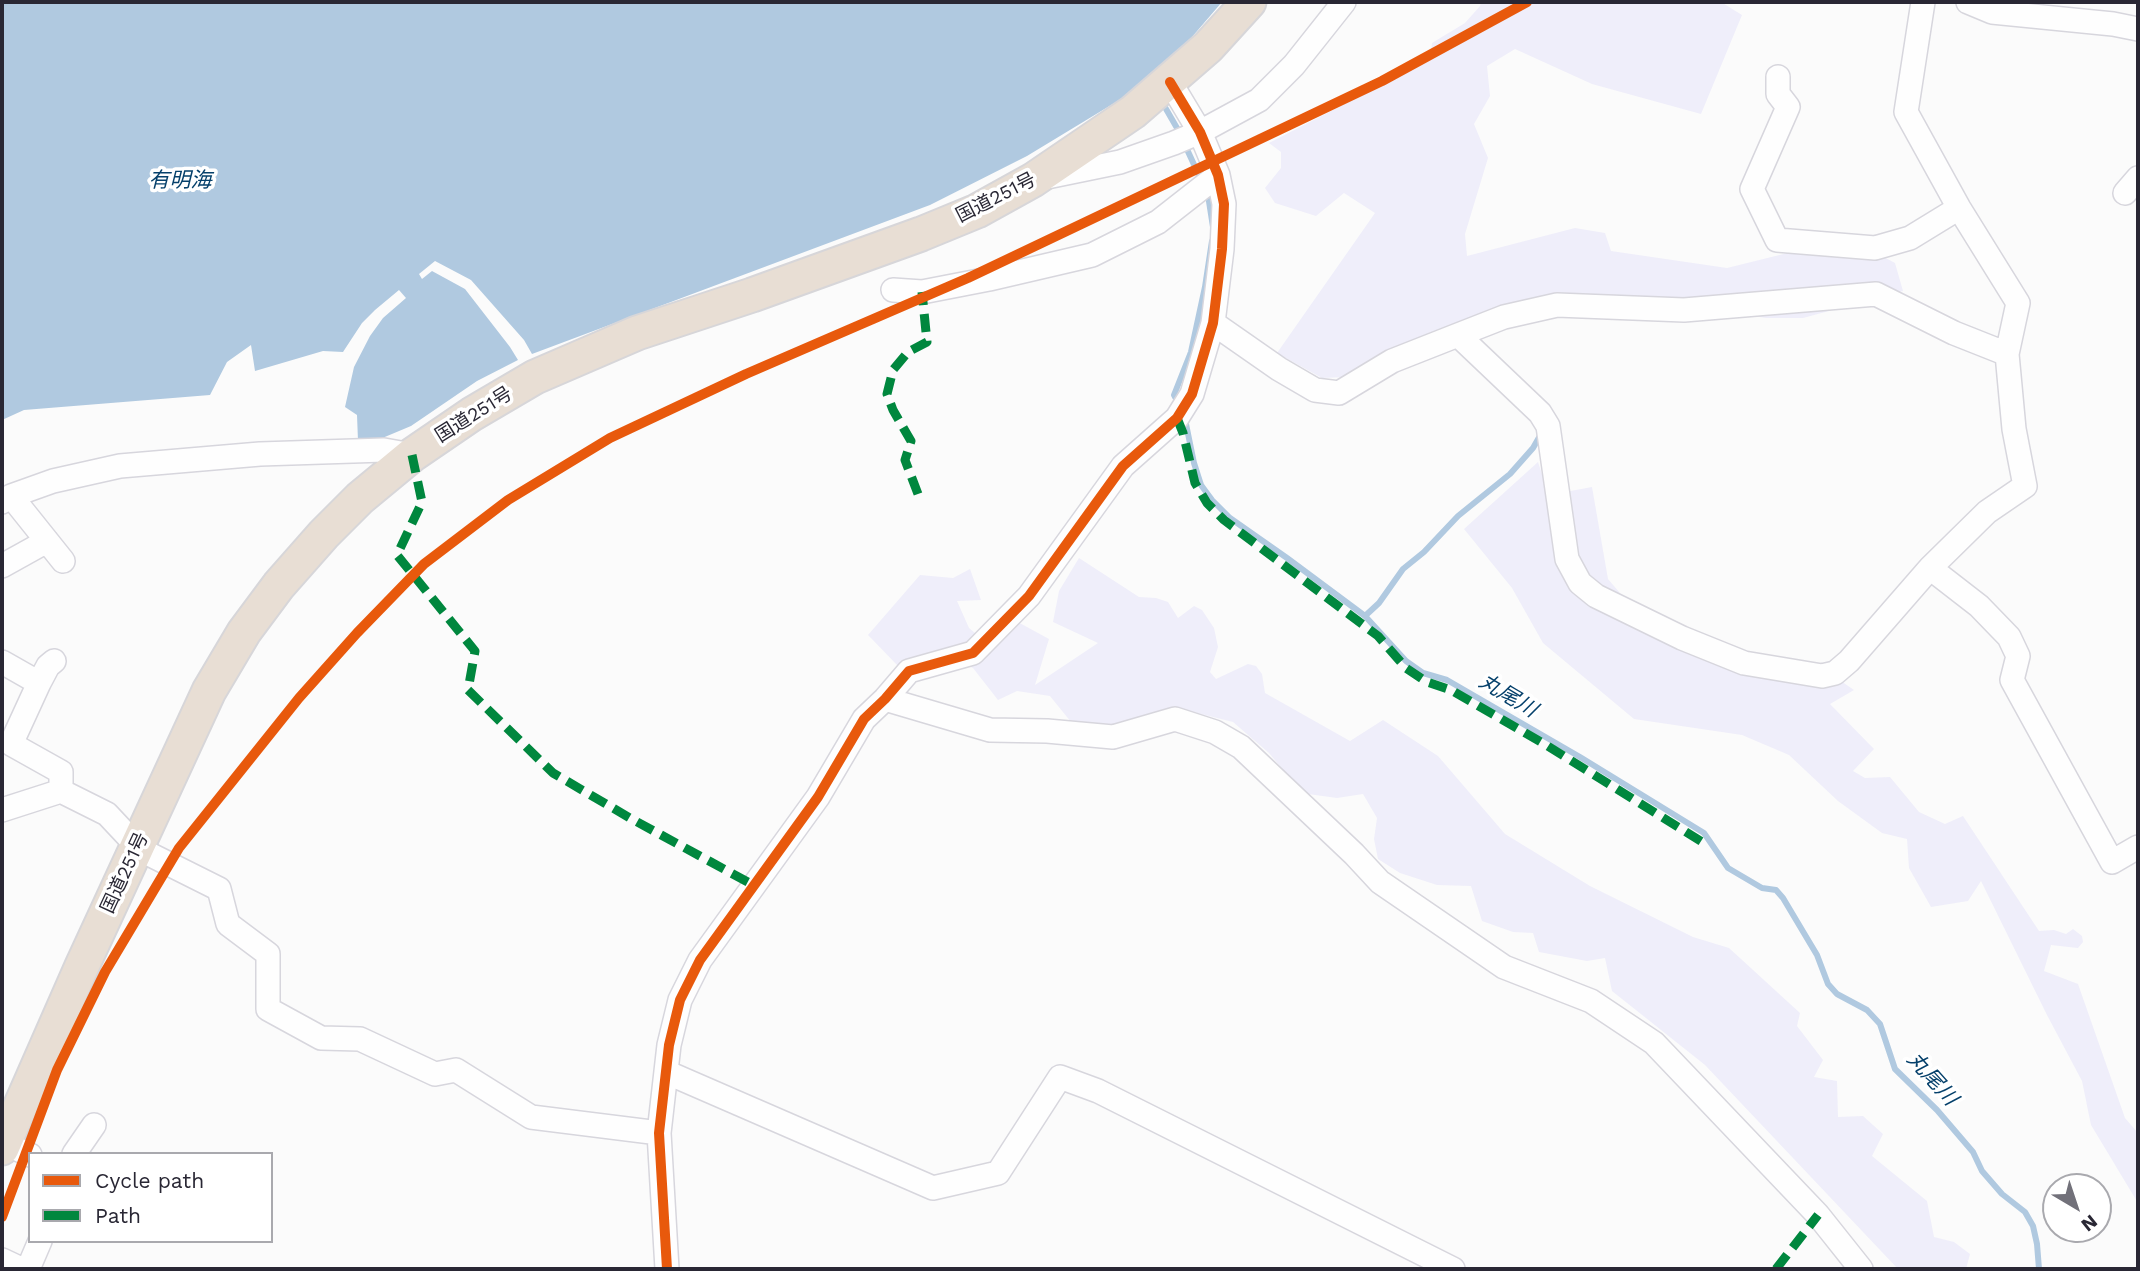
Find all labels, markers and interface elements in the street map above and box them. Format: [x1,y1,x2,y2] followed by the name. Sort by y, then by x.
[149,168,211,194] water label: 有明海
[952,168,1040,228] street label: 国道251号
[431,382,517,448] street label: 国道251号
[1475,669,1541,723] water label: 丸尾川
[96,829,154,917] street label: 国道251号
[1902,1047,1962,1111] water label: 丸尾川
[28,1152,273,1243] legend
[95,1168,204,1193] text: Cycle path
[2042,1173,2112,1243] north arrow
[95,1203,141,1228] text: Path
[2077,1210,2102,1237] text: N

